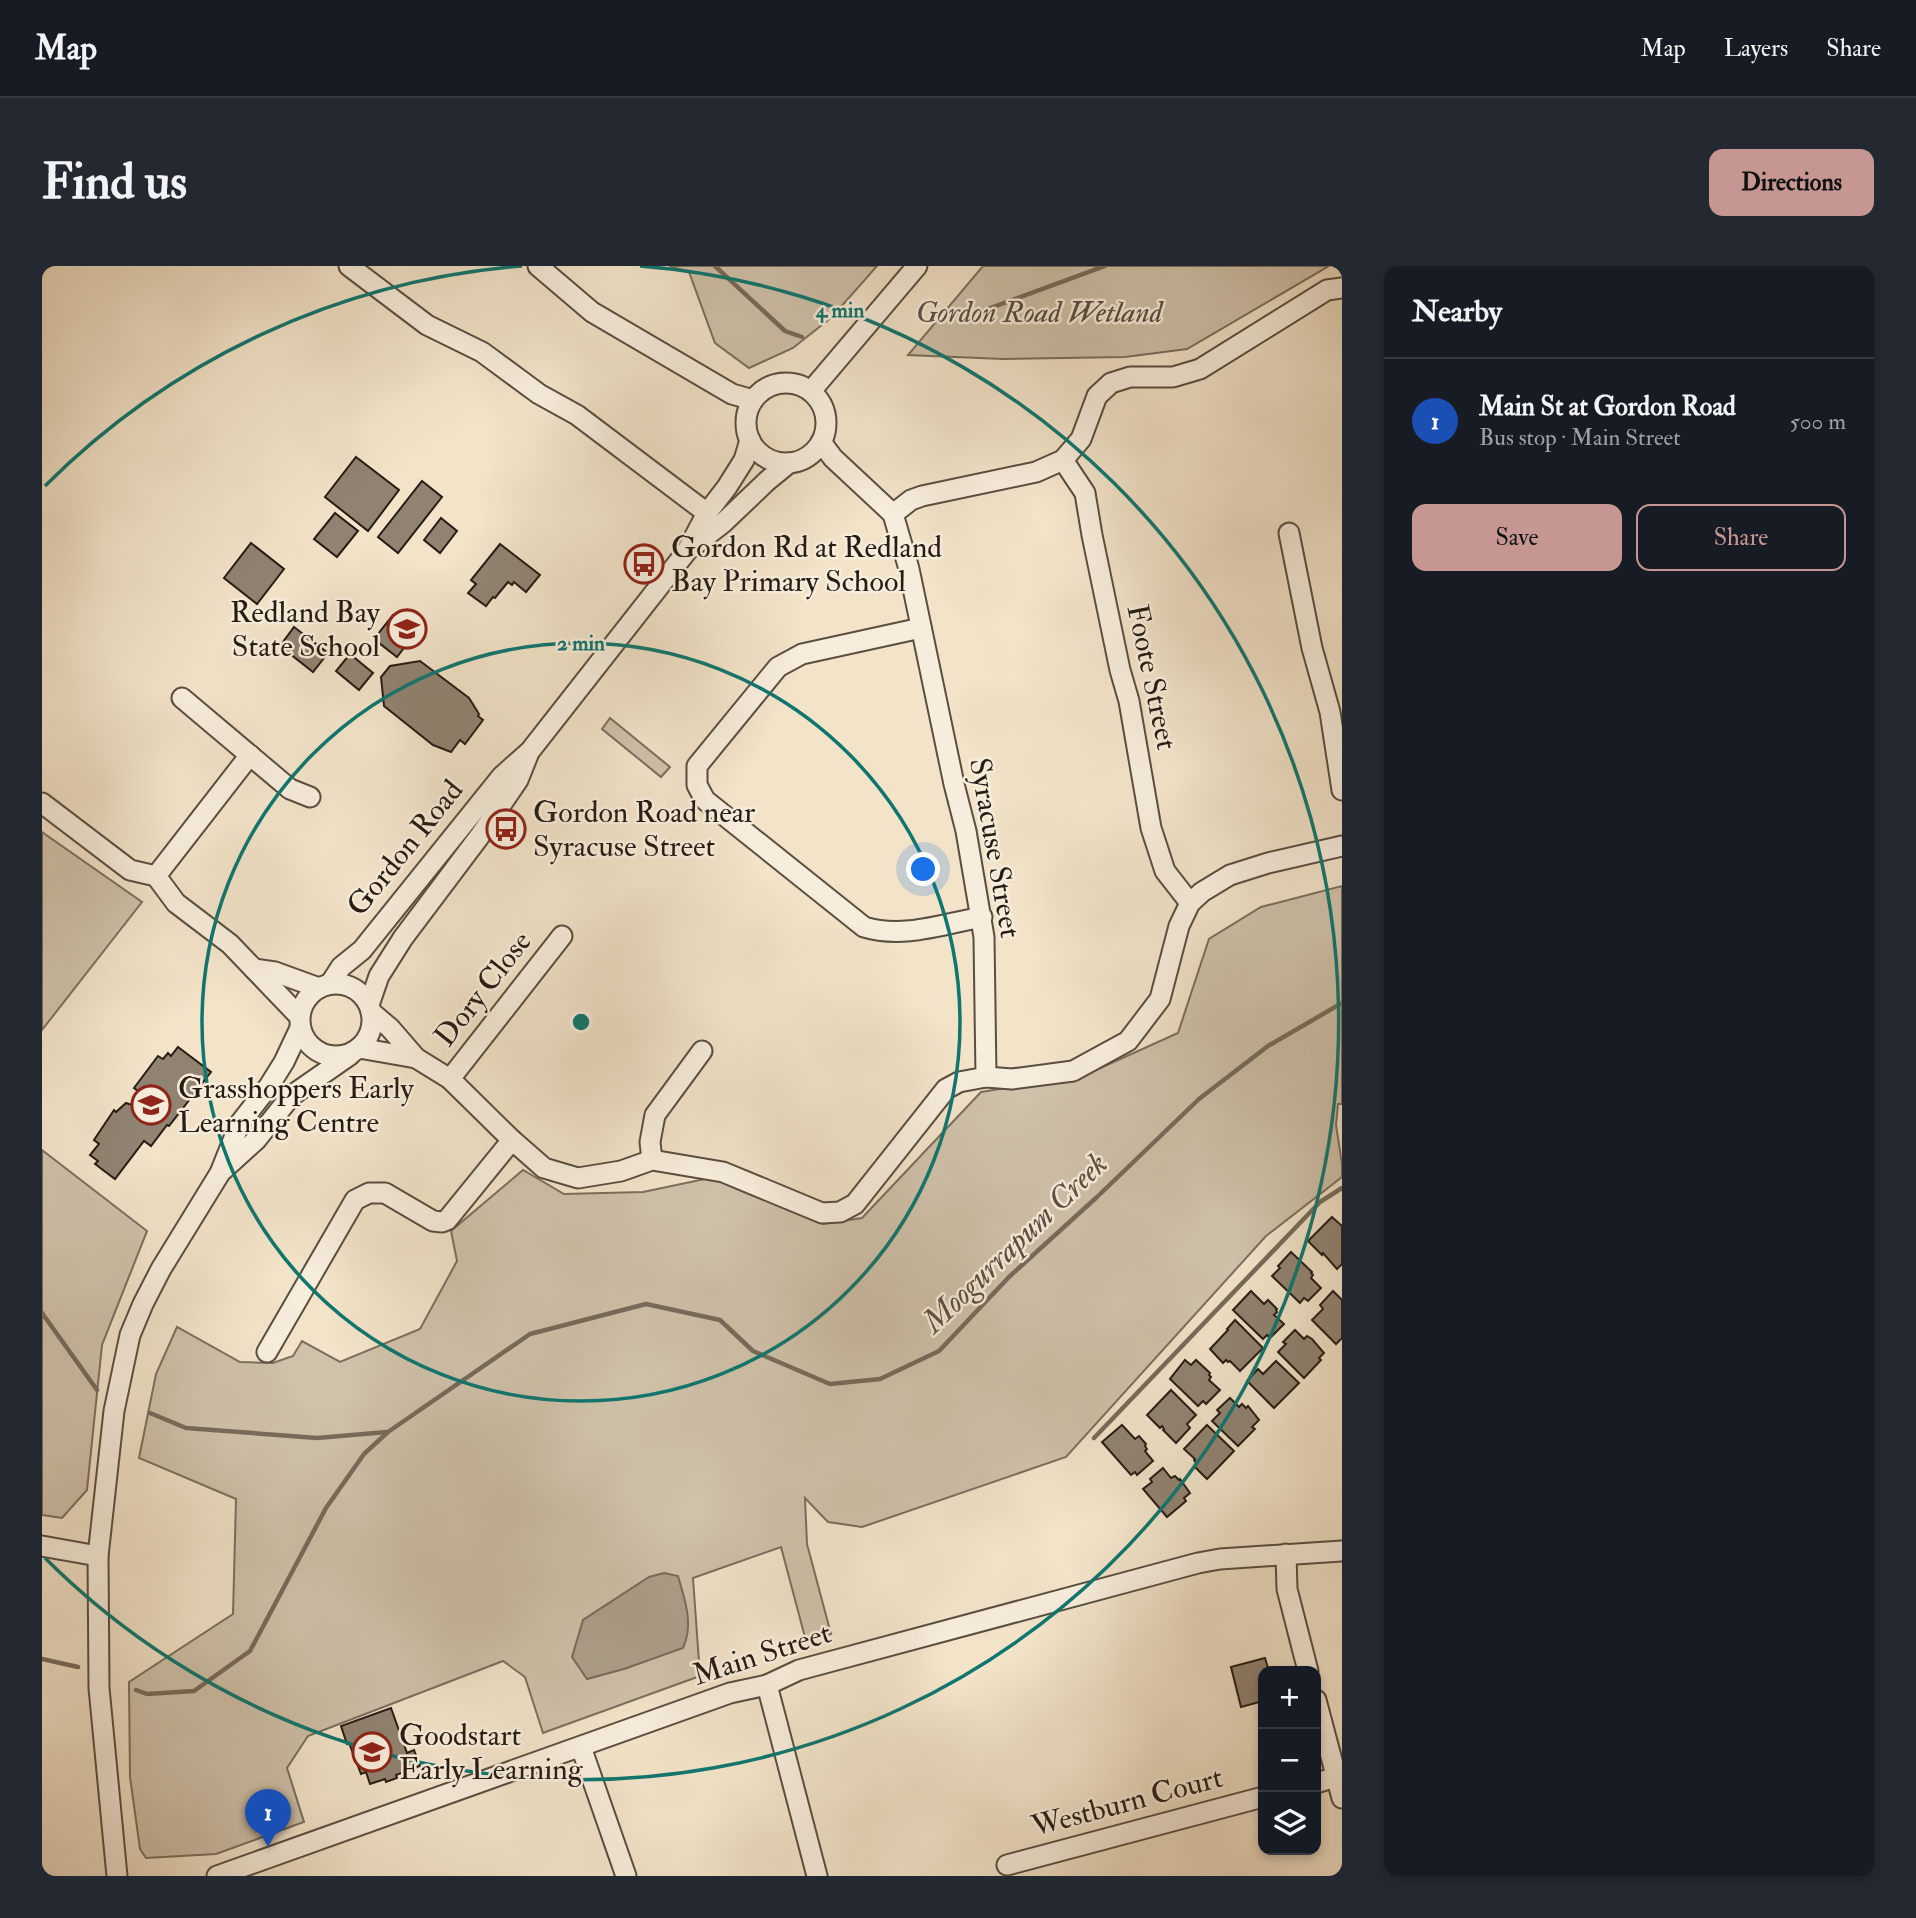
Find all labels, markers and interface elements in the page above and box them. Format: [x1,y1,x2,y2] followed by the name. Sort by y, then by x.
[35,28,97,69] text: Map
[1641,33,1686,64] text: Map
[1724,33,1788,64] text: Layers
[1826,33,1881,64] text: Share
[1709,149,1874,216] button: Directions
[42,152,187,213] text: Find us
[1412,293,1502,330] text: Nearby
[916,294,1165,331] park label: Gordon Road Wetland
[815,297,864,324] text: 4 min
[1479,391,1736,423] text: Main St at Gordon Road
[1431,407,1439,436] text: 1
[1790,407,1846,436] text: 500 m
[1479,423,1681,452] text: Bus stop · Main Street
[1412,504,1622,571] button: Save
[1636,504,1846,571] button: Share
[671,529,942,600] place label: Gordon Rd at Redland Bay Primary School
[623,543,665,585] bus stop icon: Gordon Rd at Redland Bay Primary School
[230,594,381,665] place label: Redland Bay State School
[1119,601,1186,753] street label: Foote Street
[386,608,428,650] school or university icon: Redland Bay State School
[557,630,605,657] text: 2 min
[961,755,1029,941] street label: Syracuse Street
[339,772,471,924] street label: Gordon Road
[533,794,755,865] place label: Gordon Road near Syracuse Street
[485,808,527,850] bus stop icon: Gordon Road near Syracuse Street
[906,852,940,886] your location
[426,924,540,1054] street label: Dory Close
[569,1010,593,1034] centre of rings
[178,1070,415,1141] place label: Grasshoppers Early Learning Centre
[130,1084,172,1126] school or university icon: Grasshoppers Early Learning Centre
[912,1144,1116,1343] water label: Moogurrapum Creek
[688,1614,836,1694] street label: Main Street
[1258,1666,1321,1855] map controls
[1258,1666,1321,1729] button: +
[399,1717,584,1788] place label: Goodstart Early Learning
[1258,1729,1321,1792] button: −
[351,1731,393,1773] school or university icon: Goodstart Early Learning
[1026,1759,1227,1846] street label: Westburn Court
[245,1789,291,1847] pin: 1
[1258,1792,1321,1855] button: layers

